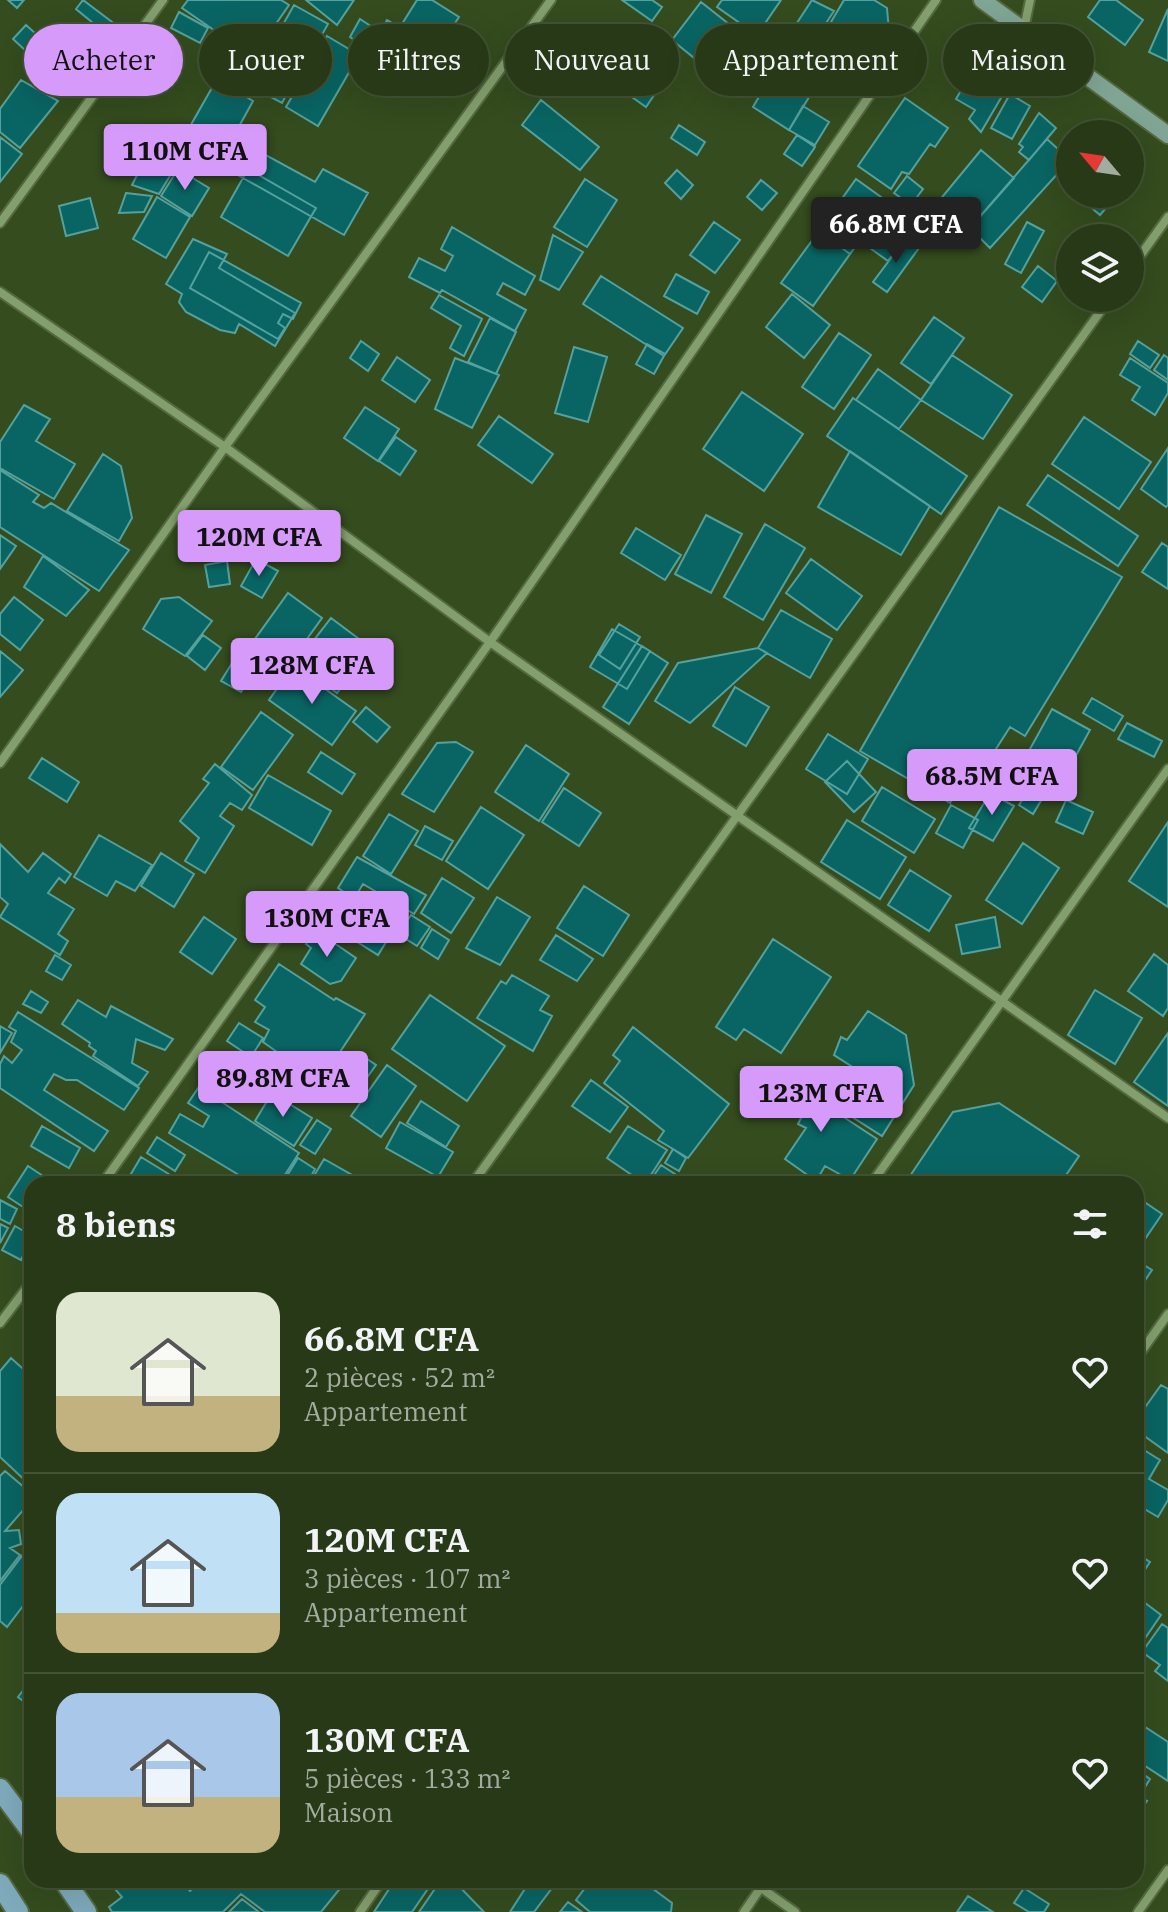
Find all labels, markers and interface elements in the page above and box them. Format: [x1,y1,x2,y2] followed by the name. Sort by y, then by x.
[24,24,183,96] chip: Acheter
[199,24,332,96] chip: Louer
[348,24,489,96] chip: Filtres
[505,24,679,96] chip: Nouveau
[695,24,927,96] chip: Appartement
[943,24,1094,96] chip: Maison
[1056,120,1144,208] north arrow
[1056,120,1144,312] map controls
[102,124,268,192] pin: 110M CFA
[122,133,248,167] text: 110M CFA
[804,197,988,265] pin: 66.8M CFA
[829,206,963,240] text: 66.8M CFA
[1056,224,1144,312] button: layers
[176,510,342,578] pin: 120M CFA
[196,519,322,553] text: 120M CFA
[229,638,395,706] pin: 128M CFA
[249,647,375,681] text: 128M CFA
[900,749,1084,817] pin: 68.5M CFA
[925,758,1059,792] text: 68.5M CFA
[244,891,410,959] pin: 130M CFA
[264,900,390,934] text: 130M CFA
[191,1051,375,1119] pin: 89.8M CFA
[216,1060,350,1094] text: 89.8M CFA
[738,1066,904,1134] pin: 123M CFA
[758,1075,884,1109] text: 123M CFA
[56,1202,176,1246] text: 8 biens
[1068,1202,1112,1246] icon: filters
[304,1316,479,1360] text: 66.8M CFA
[120,1324,216,1420] icon: home
[1068,1350,1112,1394] icon: heart
[304,1360,495,1394] text: 2 pièces · 52 m²
[304,1394,467,1428] text: Appartement
[304,1517,469,1561] text: 120M CFA
[120,1525,216,1621] icon: home
[1068,1551,1112,1595] icon: heart
[304,1561,511,1595] text: 3 pièces · 107 m²
[304,1595,467,1629] text: Appartement
[304,1717,469,1761] text: 130M CFA
[120,1725,216,1821] icon: home
[1068,1751,1112,1795] icon: heart
[304,1761,511,1795] text: 5 pièces · 133 m²
[304,1795,393,1829] text: Maison

